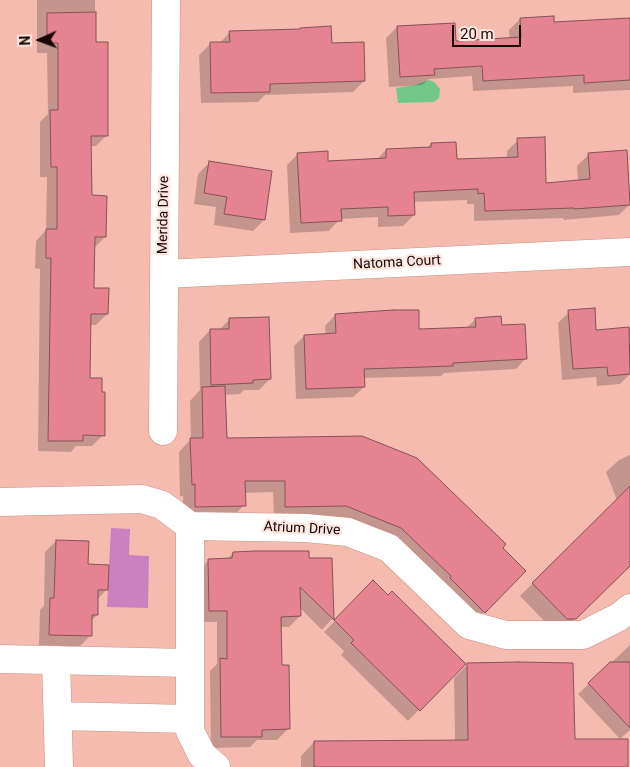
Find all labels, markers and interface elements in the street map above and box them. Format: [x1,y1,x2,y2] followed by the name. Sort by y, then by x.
[15,15,65,65] north arrow
[455,15,524,47] scale bar
[460,25,494,43] text: 20 m
[17,35,33,46] text: N
[155,176,173,254] street label: Merida Drive
[353,252,441,274] street label: Natoma Court
[263,519,341,539] street label: Atrium Drive

